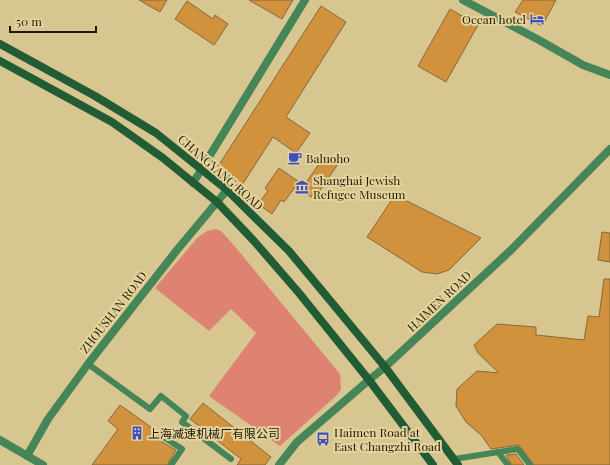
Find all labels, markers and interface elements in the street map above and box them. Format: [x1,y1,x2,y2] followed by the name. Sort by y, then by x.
[10,8,96,34] scale bar
[462,11,527,27] place label: Ocean hotel
[529,11,545,27] hotel icon: Ocean hotel
[16,13,42,29] text: 50 m
[175,131,267,214] street label: CHANGYANG ROAD
[287,150,303,166] cafe icon: Baluoho
[306,150,350,166] place label: Baluoho
[313,172,406,202] place label: Shanghai Jewish Refugee Museum
[294,179,310,195] museum icon: Shanghai Jewish Refugee Museum
[76,267,150,356] street label: ZHOUSHAN ROAD
[403,267,475,335] street label: HAIMEN ROAD
[334,424,441,454] place label: Haimen Road at East Changzhi Road
[129,425,145,441] building icon: 上海减速机械厂有限公司
[148,425,280,441] place label: 上海减速机械厂有限公司
[315,431,331,447] bus stop icon: Haimen Road at East Changzhi Road

